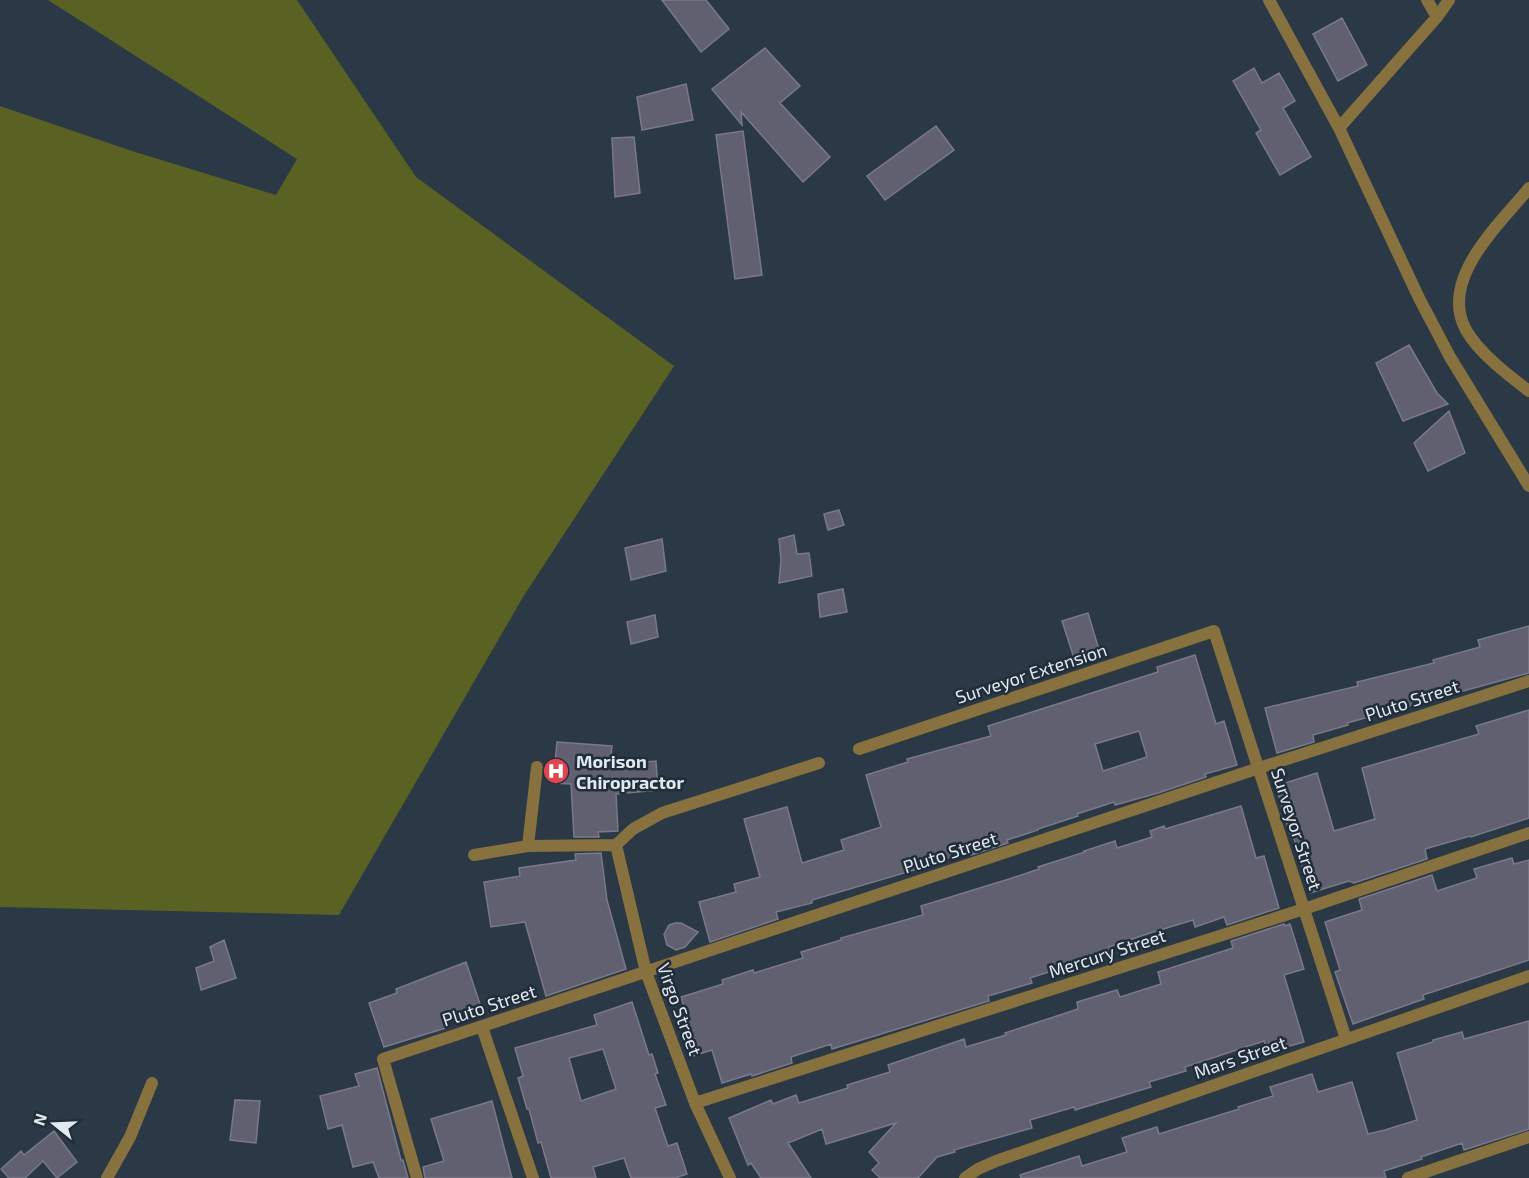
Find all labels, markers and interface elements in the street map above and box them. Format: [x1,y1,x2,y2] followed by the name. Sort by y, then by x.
[952,638,1110,708] street label: Surveyor Extension
[1362,674,1462,726] street label: Pluto Street
[576,750,684,793] place label: Morison Chiropractor
[541,756,571,786] hospital icon: Morison Chiropractor
[1267,765,1327,893] street label: Surveyor Street
[900,826,1000,878] street label: Pluto Street
[1046,924,1168,982] street label: Mercury Street
[653,960,707,1058] street label: Virgo Street
[439,979,539,1031] street label: Pluto Street
[1191,1031,1289,1083] street label: Mars Street
[24,1094,84,1154] north arrow
[28,1111,50,1128] text: N

